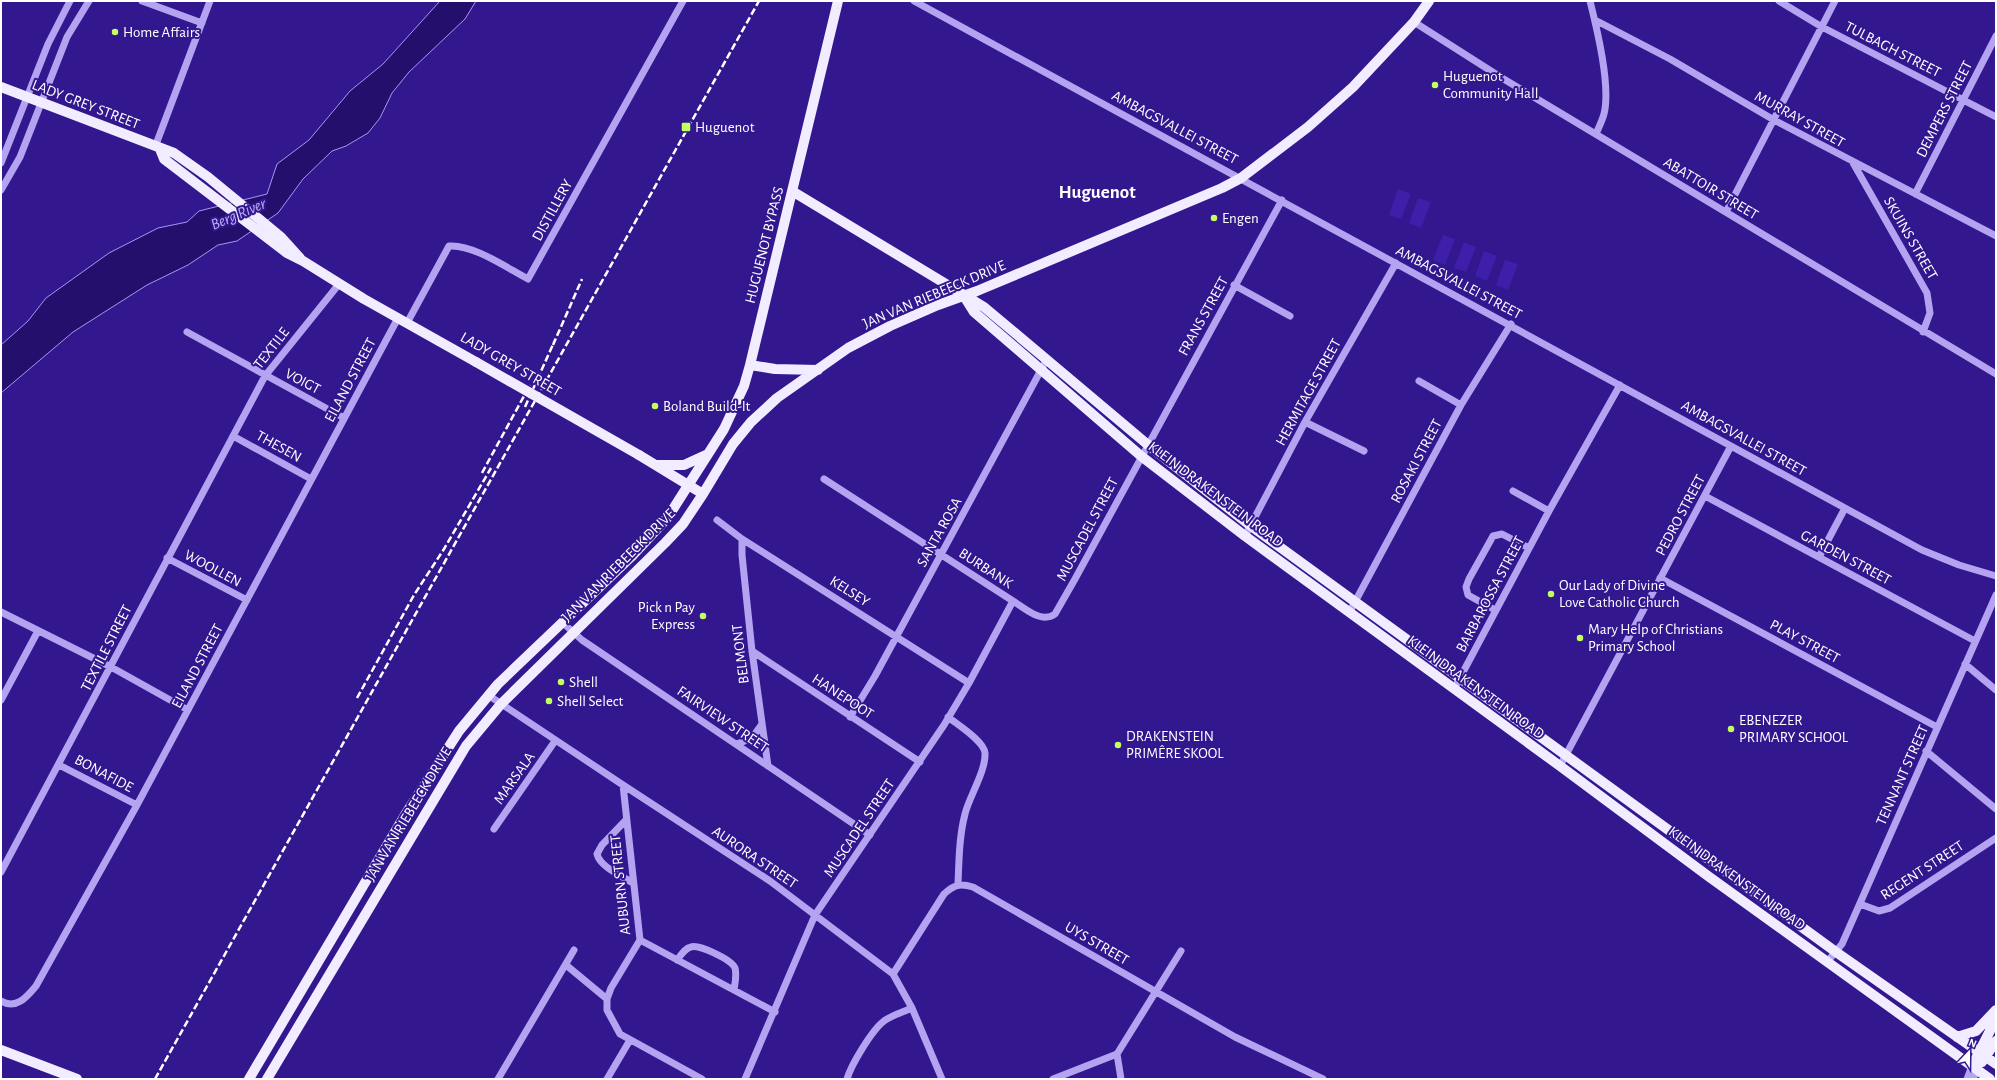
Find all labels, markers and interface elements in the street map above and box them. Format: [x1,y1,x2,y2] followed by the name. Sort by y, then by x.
[1842,19,1944,80] street label: TULBAGH STREET
[123,25,200,40] place label: Home Affairs
[110,27,120,37] marker: Home Affairs
[1914,58,1975,160] street label: DEMPERS STREET
[1443,69,1538,101] place label: Huguenot Community Hall
[30,77,142,132] street label: LADY GREY STREET
[1430,80,1440,90] marker: Huguenot Community Hall
[1109,88,1241,167] street label: AMBAGSVALLEI STREET
[1752,89,1848,151] street label: MURRAY STREET
[695,120,755,135] place label: Huguenot
[680,121,692,133] marker: Huguenot
[1661,154,1761,223] street label: ABATTOIR STREET
[530,177,575,243] street label: DISTILLERY
[1058,183,1136,202] district label: Huguenot
[743,185,786,305] street label: HUGUENOT BYPASS
[1881,194,1941,283] street label: SKUINS STREET
[208,195,269,233] water label: Berg River
[1222,211,1259,226] place label: Engen
[1209,213,1219,223] marker: Engen
[1393,243,1525,322] street label: AMBAGSVALLEI STREET
[861,258,1008,331] street label: JAN VAN RIEBEECK DRIVE
[1176,274,1232,358] street label: FRANS STREET
[251,325,292,372] street label: TEXTILE
[458,329,564,400] street label: LADY GREY STREET
[322,335,379,425] street label: EILAND STREET
[1273,336,1344,448] street label: HERMITAGE STREET
[283,366,324,397] street label: VOIGT
[1679,398,1809,479] street label: AMBAGSVALLEI STREET
[663,399,751,414] place label: Boland Build-It
[650,401,660,411] marker: Boland Build-It
[1388,416,1445,506] street label: ROSAKI STREET
[254,428,304,465] street label: THESEN
[1145,439,1286,550] street label: KLEIN DRAKENSTEIN ROAD
[1653,472,1708,558] street label: PEDRO STREET
[1054,474,1121,583] street label: MUSCADEL STREET
[914,495,965,570] street label: SANTA ROSA
[559,506,678,625] street label: JAN VAN RIEBEECK DRIVE
[1798,527,1894,588] street label: GARDEN STREET
[1454,533,1528,655] street label: BARBAROSSA STREET
[956,546,1016,592] street label: BURBANK
[182,547,244,590] street label: WOOLLEN
[827,573,872,609] street label: KELSEY
[1559,578,1679,610] place label: Our Lady of Divine Love Catholic Church
[1546,589,1556,599] marker: Our Lady of Divine Love Catholic Church
[638,600,696,632] place label: Pick n Pay Express
[78,602,135,694] street label: TEXTILE STREET
[698,611,708,621] marker: Pick n Pay Express
[1767,617,1843,666] street label: PLAY STREET
[169,621,226,711] street label: EILAND STREET
[729,622,752,685] street label: BELMONT
[1588,622,1723,654] place label: Mary Help of Christians Primary School
[1405,633,1547,742] street label: KLEIN DRAKENSTEIN ROAD
[1575,633,1585,643] marker: Mary Help of Christians Primary School
[809,671,877,722] street label: HANEPOOT
[569,675,598,690] place label: Shell
[556,677,566,687] marker: Shell
[674,683,772,756] street label: FAIRVIEW STREET
[557,694,624,709] place label: Shell Select
[544,696,554,706] marker: Shell Select
[1739,713,1849,745] place label: EBENEZER PRIMARY SCHOOL
[1874,722,1932,828] street label: TENNANT STREET
[1726,724,1736,734] marker: EBENEZER PRIMARY SCHOOL
[1126,729,1224,761] place label: DRAKENSTEIN PRIMÊRE SKOOL
[1113,740,1123,750] marker: DRAKENSTEIN PRIMÊRE SKOOL
[363,745,454,884] street label: JAN VAN RIEBEECK DRIVE
[491,749,538,807] street label: MARSALA
[72,752,136,795] street label: BONAFIDE
[821,776,898,880] street label: MUSCADEL STREET
[709,823,801,892] street label: AURORA STREET
[1666,824,1808,933] street label: KLEIN DRAKENSTEIN ROAD
[608,833,633,936] street label: AUBURN STREET
[1878,838,1967,903] street label: REGENT STREET
[1062,919,1132,968] street label: UYS STREET
[1949,1032,1989,1072] north arrow
[1967,1037,1978,1050] text: N

